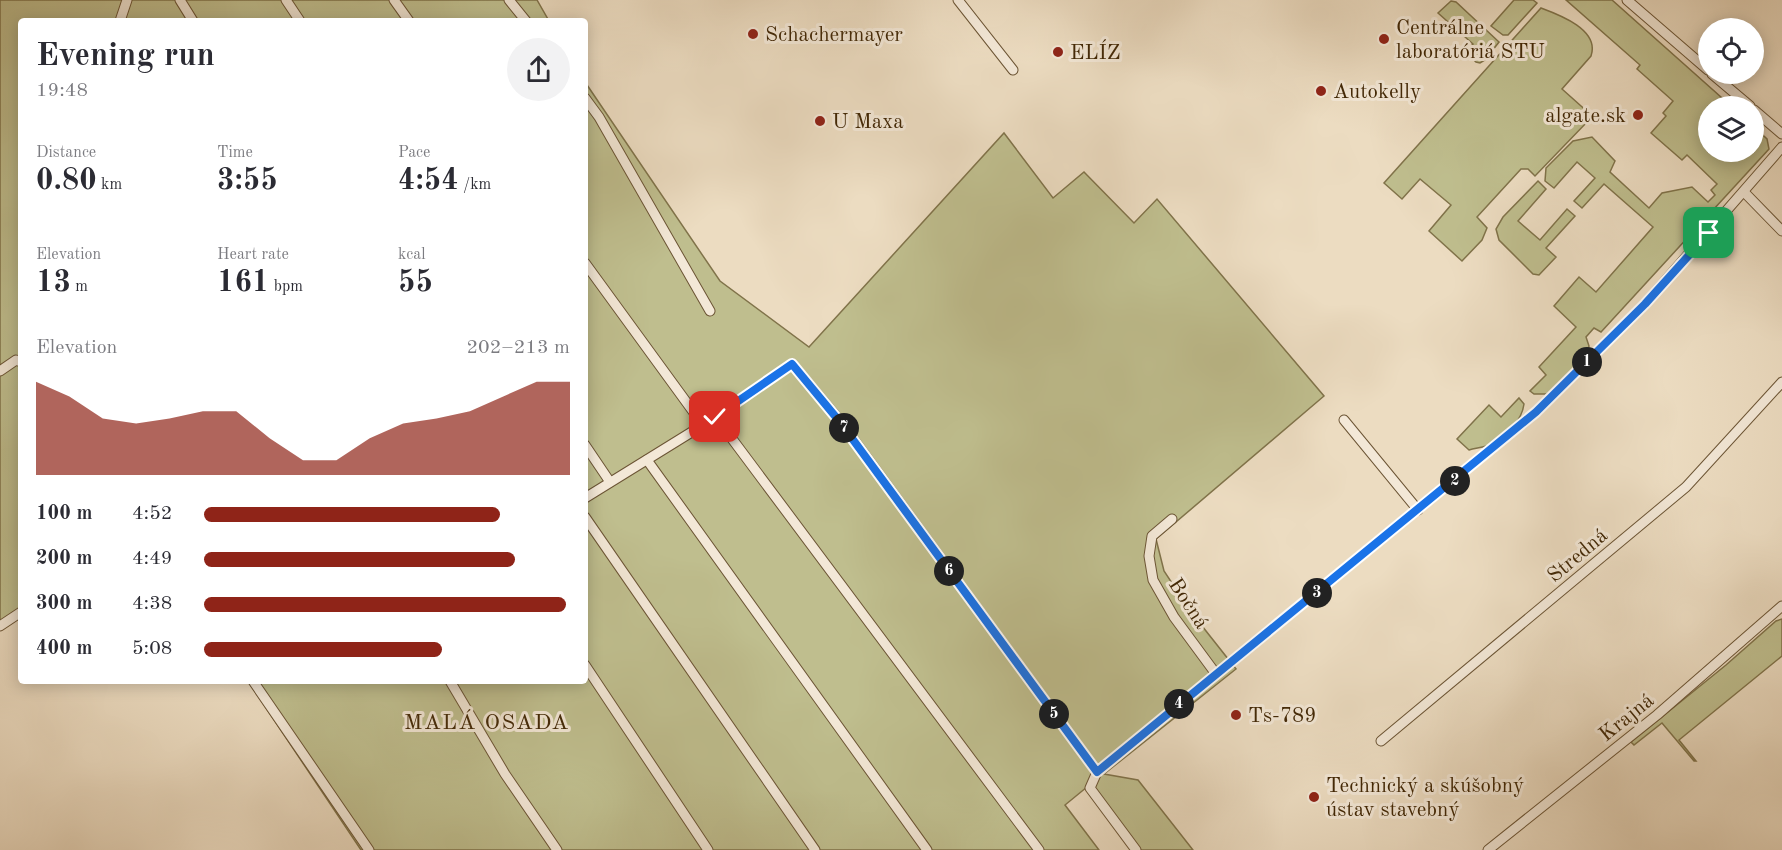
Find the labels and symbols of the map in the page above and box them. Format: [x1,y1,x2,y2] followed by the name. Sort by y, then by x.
[1396,18,1545,63] place label: Centrálne laboratóriá STU
[765,25,903,46] place label: Schachermayer
[746,27,760,41] marker: Schachermayer
[1377,32,1391,46] marker: Centrálne laboratóriá STU
[1070,39,1121,64] place label: ELÍZ
[1051,45,1065,59] marker: ELÍZ
[1333,82,1421,103] place label: Autokelly
[1314,84,1328,98] marker: Autokelly
[1545,106,1626,127] place label: algate.sk
[1631,108,1645,122] marker: algate.sk
[832,112,904,133] place label: U Maxa
[813,114,827,128] marker: U Maxa
[1683,207,1734,258] pin
[1572,347,1602,377] pin: 1
[689,391,740,442] pin
[829,413,859,443] pin: 7
[1440,466,1470,496] pin: 2
[1544,525,1612,587] street label: Stredná
[934,556,964,586] pin: 6
[1164,575,1212,633] street label: Bočná
[1302,578,1332,608] pin: 3
[1164,689,1194,719] pin: 4
[1596,690,1658,746] street label: Krajná
[1039,699,1069,729] pin: 5
[1248,706,1316,727] place label: Ts-789
[1229,708,1243,722] marker: Ts-789
[404,709,570,734] district label: MALÁ OSADA
[1326,776,1524,821] place label: Technický a skúšobný ústav stavebný
[1307,790,1321,804] marker: Technický a skúšobný ústav stavebný

